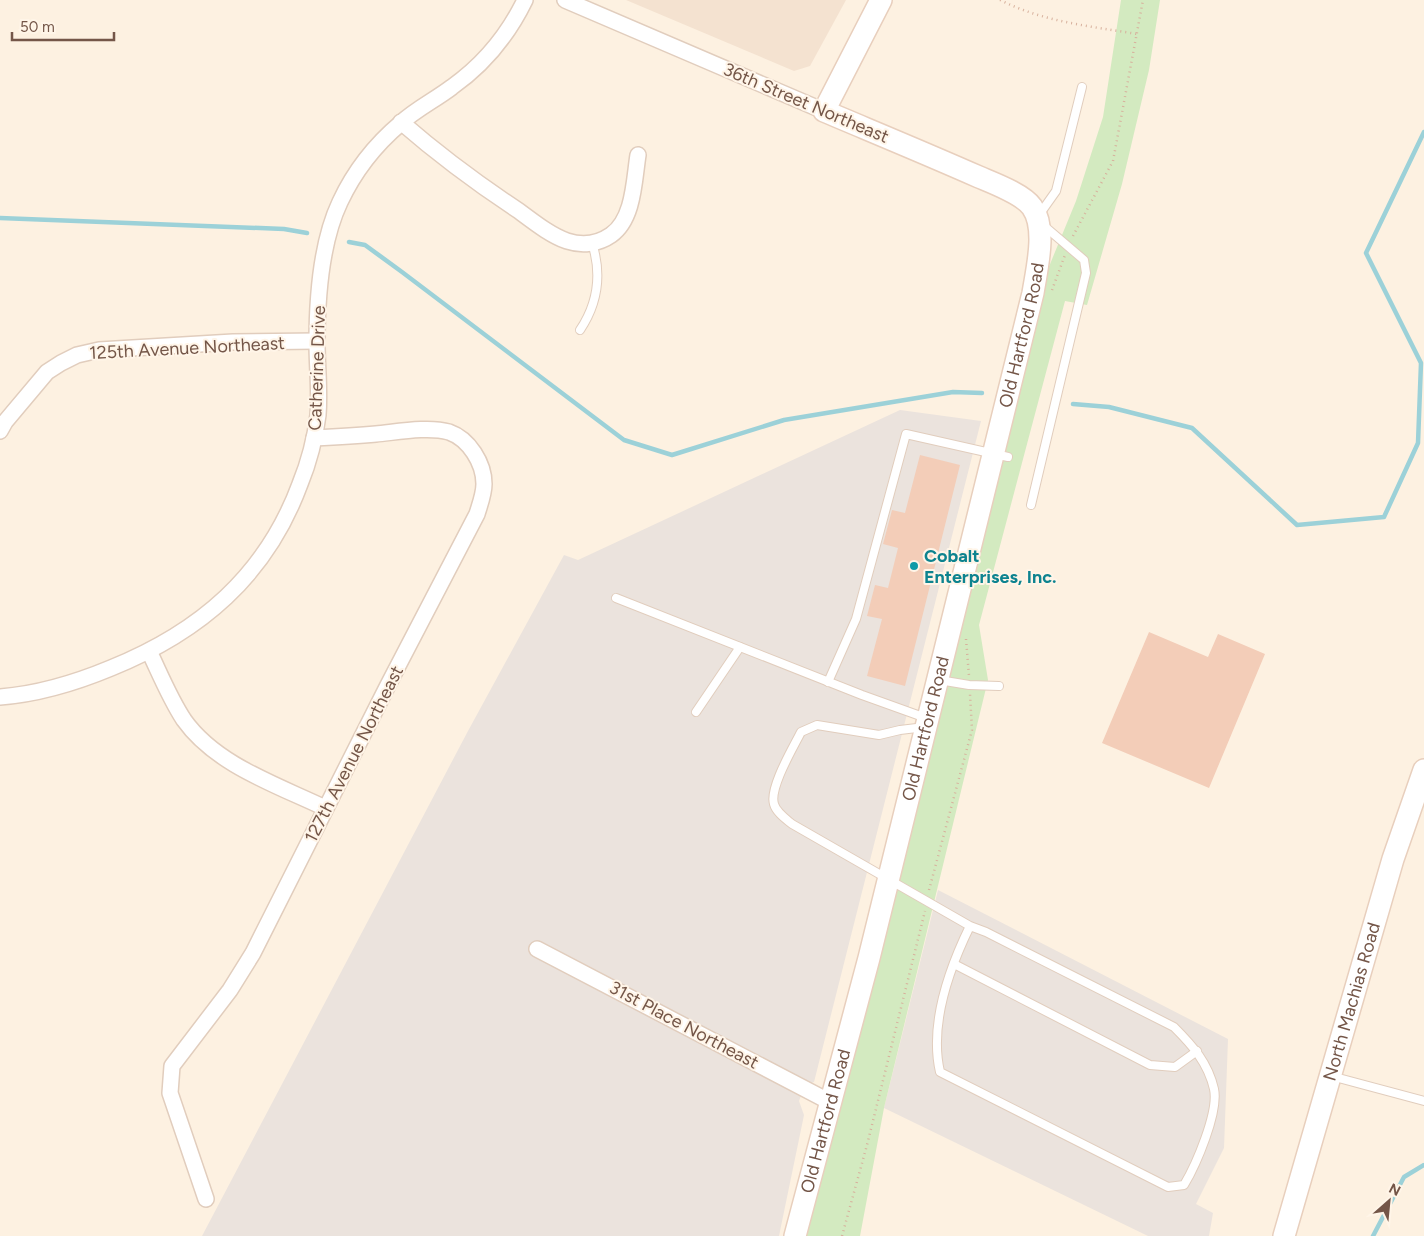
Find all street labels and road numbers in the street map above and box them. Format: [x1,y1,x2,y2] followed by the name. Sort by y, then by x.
[720,58,892,148] street label: 36th Street Northeast
[994,261,1049,410] street label: Old Hartford Road
[304,305,330,431] street label: Catherine Drive
[89,332,286,364] street label: 125th Avenue Northeast
[897,654,954,803] street label: Old Hartford Road
[300,662,408,846] street label: 127th Avenue Northeast
[1318,920,1385,1083] street label: North Machias Road
[606,976,763,1074] street label: 31st Place Northeast
[796,1047,855,1195] street label: Old Hartford Road

